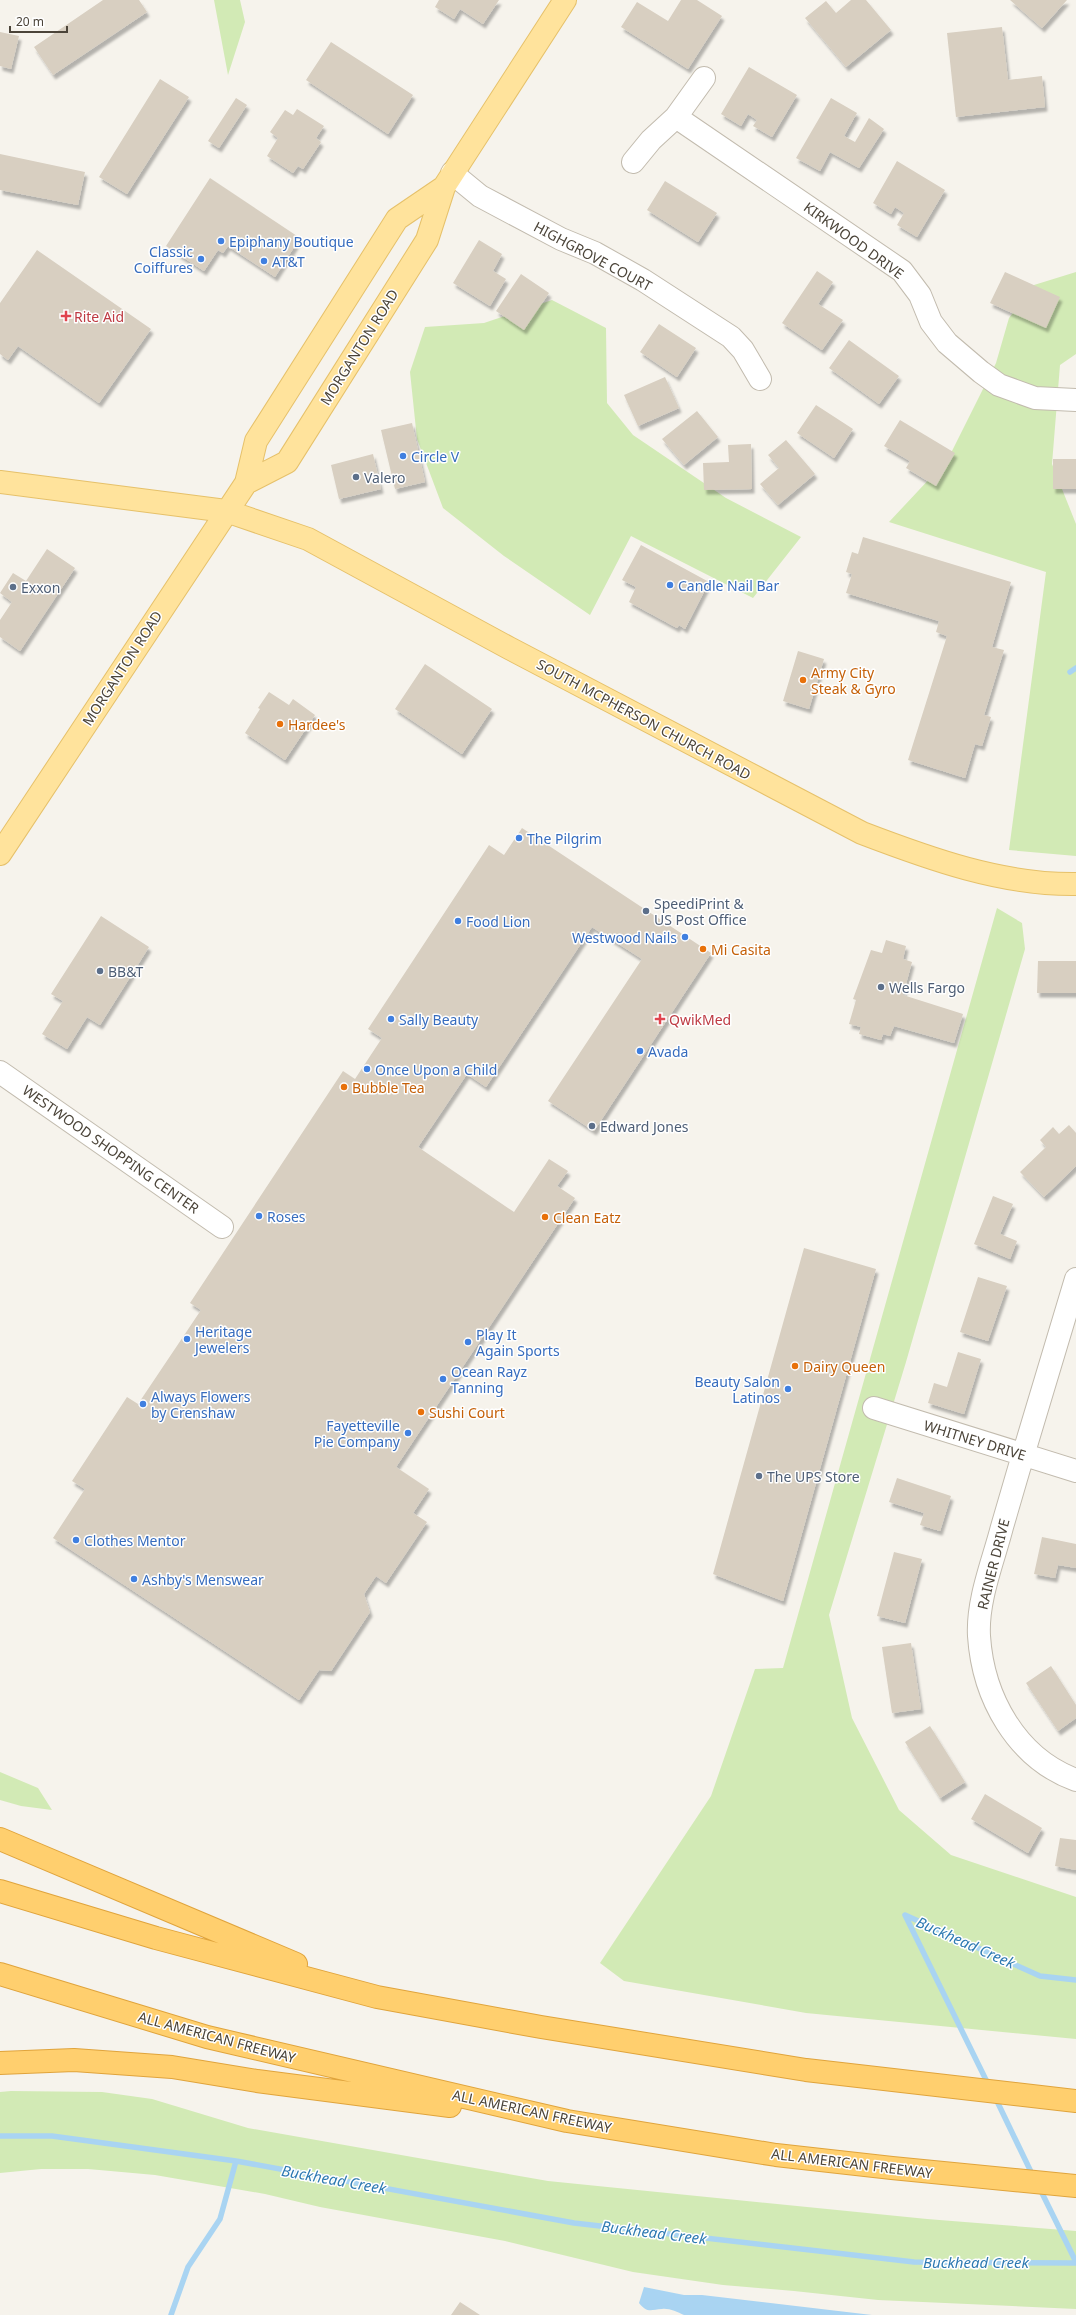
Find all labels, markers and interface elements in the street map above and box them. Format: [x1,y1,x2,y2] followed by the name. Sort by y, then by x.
[10,8,67,34] scale bar
[16,13,44,30] text: 20 m
[800,197,908,283] street label: KIRKWOOD DRIVE
[531,217,656,295] street label: HIGHGROVE COURT
[229,232,354,251] place label: Epiphany Boutique
[216,236,226,246] marker: Epiphany Boutique
[134,242,193,277] place label: Classic Coiffures
[272,252,305,271] place label: AT&T
[196,254,206,264] marker: Classic Coiffures
[259,256,269,266] marker: AT&T
[316,285,402,409] street label: MORGANTON ROAD
[74,307,124,326] place label: Rite Aid
[61,311,71,321] marker: Rite Aid
[411,447,460,466] place label: Circle V
[398,451,408,461] marker: Circle V
[364,468,405,487] place label: Valero
[351,472,361,482] marker: Valero
[678,576,779,595] place label: Candle Nail Bar
[21,578,60,597] place label: Exxon
[665,580,675,590] marker: Candle Nail Bar
[8,582,18,592] marker: Exxon
[78,607,166,729] street label: MORGANTON ROAD
[534,654,754,784] street label: SOUTH MCPHERSON CHURCH ROAD
[811,663,896,698] place label: Army City Steak & Gyro
[798,675,808,685] marker: Army City Steak & Gyro
[288,715,346,734] place label: Hardee's
[275,719,285,729] marker: Hardee's
[527,829,602,848] place label: The Pilgrim
[514,833,524,843] marker: The Pilgrim
[654,894,747,929] place label: SpeediPrint & US Post Office
[641,906,651,916] marker: SpeediPrint & US Post Office
[466,912,531,931] place label: Food Lion
[453,916,463,926] marker: Food Lion
[572,928,677,947] place label: Westwood Nails
[680,932,690,942] marker: Westwood Nails
[711,940,771,959] place label: Mi Casita
[698,944,708,954] marker: Mi Casita
[108,962,144,981] place label: BB&T
[95,966,105,976] marker: BB&T
[889,978,965,997] place label: Wells Fargo
[876,982,886,992] marker: Wells Fargo
[399,1010,479,1029] place label: Sally Beauty
[669,1010,731,1029] place label: QwikMed
[654,1013,666,1025] marker: QwikMed
[386,1014,396,1024] marker: Sally Beauty
[648,1042,688,1061] place label: Avada
[635,1046,645,1056] marker: Avada
[375,1060,497,1079] place label: Once Upon a Child
[362,1064,372,1074] marker: Once Upon a Child
[352,1078,425,1097] place label: Bubble Tea
[19,1081,203,1218] street label: WESTWOOD SHOPPING CENTER
[339,1082,349,1092] marker: Bubble Tea
[600,1117,689,1136] place label: Edward Jones
[587,1121,597,1131] marker: Edward Jones
[267,1207,306,1226] place label: Roses
[553,1208,621,1227] place label: Clean Eatz
[254,1211,264,1221] marker: Roses
[540,1212,550,1222] marker: Clean Eatz
[193,1322,252,1357] place label: Heritage Jewelers
[476,1325,560,1360] place label: Play It Again Sports
[182,1334,192,1344] marker: Heritage Jewelers
[463,1337,473,1347] marker: Play It Again Sports
[803,1357,885,1376] place label: Dairy Queen
[790,1361,800,1371] marker: Dairy Queen
[451,1362,527,1397] place label: Ocean Rayz Tanning
[694,1372,780,1407] place label: Beauty Salon Latinos
[438,1374,448,1384] marker: Ocean Rayz Tanning
[783,1384,793,1394] marker: Beauty Salon Latinos
[151,1387,251,1422] place label: Always Flowers by Crenshaw
[138,1399,148,1409] marker: Always Flowers by Crenshaw
[429,1403,505,1422] place label: Sushi Court
[416,1407,426,1417] marker: Sushi Court
[922,1415,1028,1465] street label: WHITNEY DRIVE
[314,1416,401,1451] place label: Fayetteville Pie Company
[403,1428,413,1438] marker: Fayetteville Pie Company
[767,1467,860,1486] place label: The UPS Store
[754,1471,764,1481] marker: The UPS Store
[973,1517,1013,1611] street label: RAINER DRIVE
[84,1531,186,1550] place label: Clothes Mentor
[71,1535,81,1545] marker: Clothes Mentor
[142,1570,264,1589] place label: Ashby's Menswear
[129,1574,139,1584] marker: Ashby's Menswear
[913,1911,1019,1973] water label: Buckhead Creek
[136,2007,298,2067] street label: ALL AMERICAN FREEWAY
[451,2085,613,2137] street label: ALL AMERICAN FREEWAY
[770,2144,934,2182] street label: ALL AMERICAN FREEWAY
[280,2160,389,2198] water label: Buckhead Creek
[600,2216,708,2248] water label: Buckhead Creek
[923,2252,1030,2272] water label: Buckhead Creek

